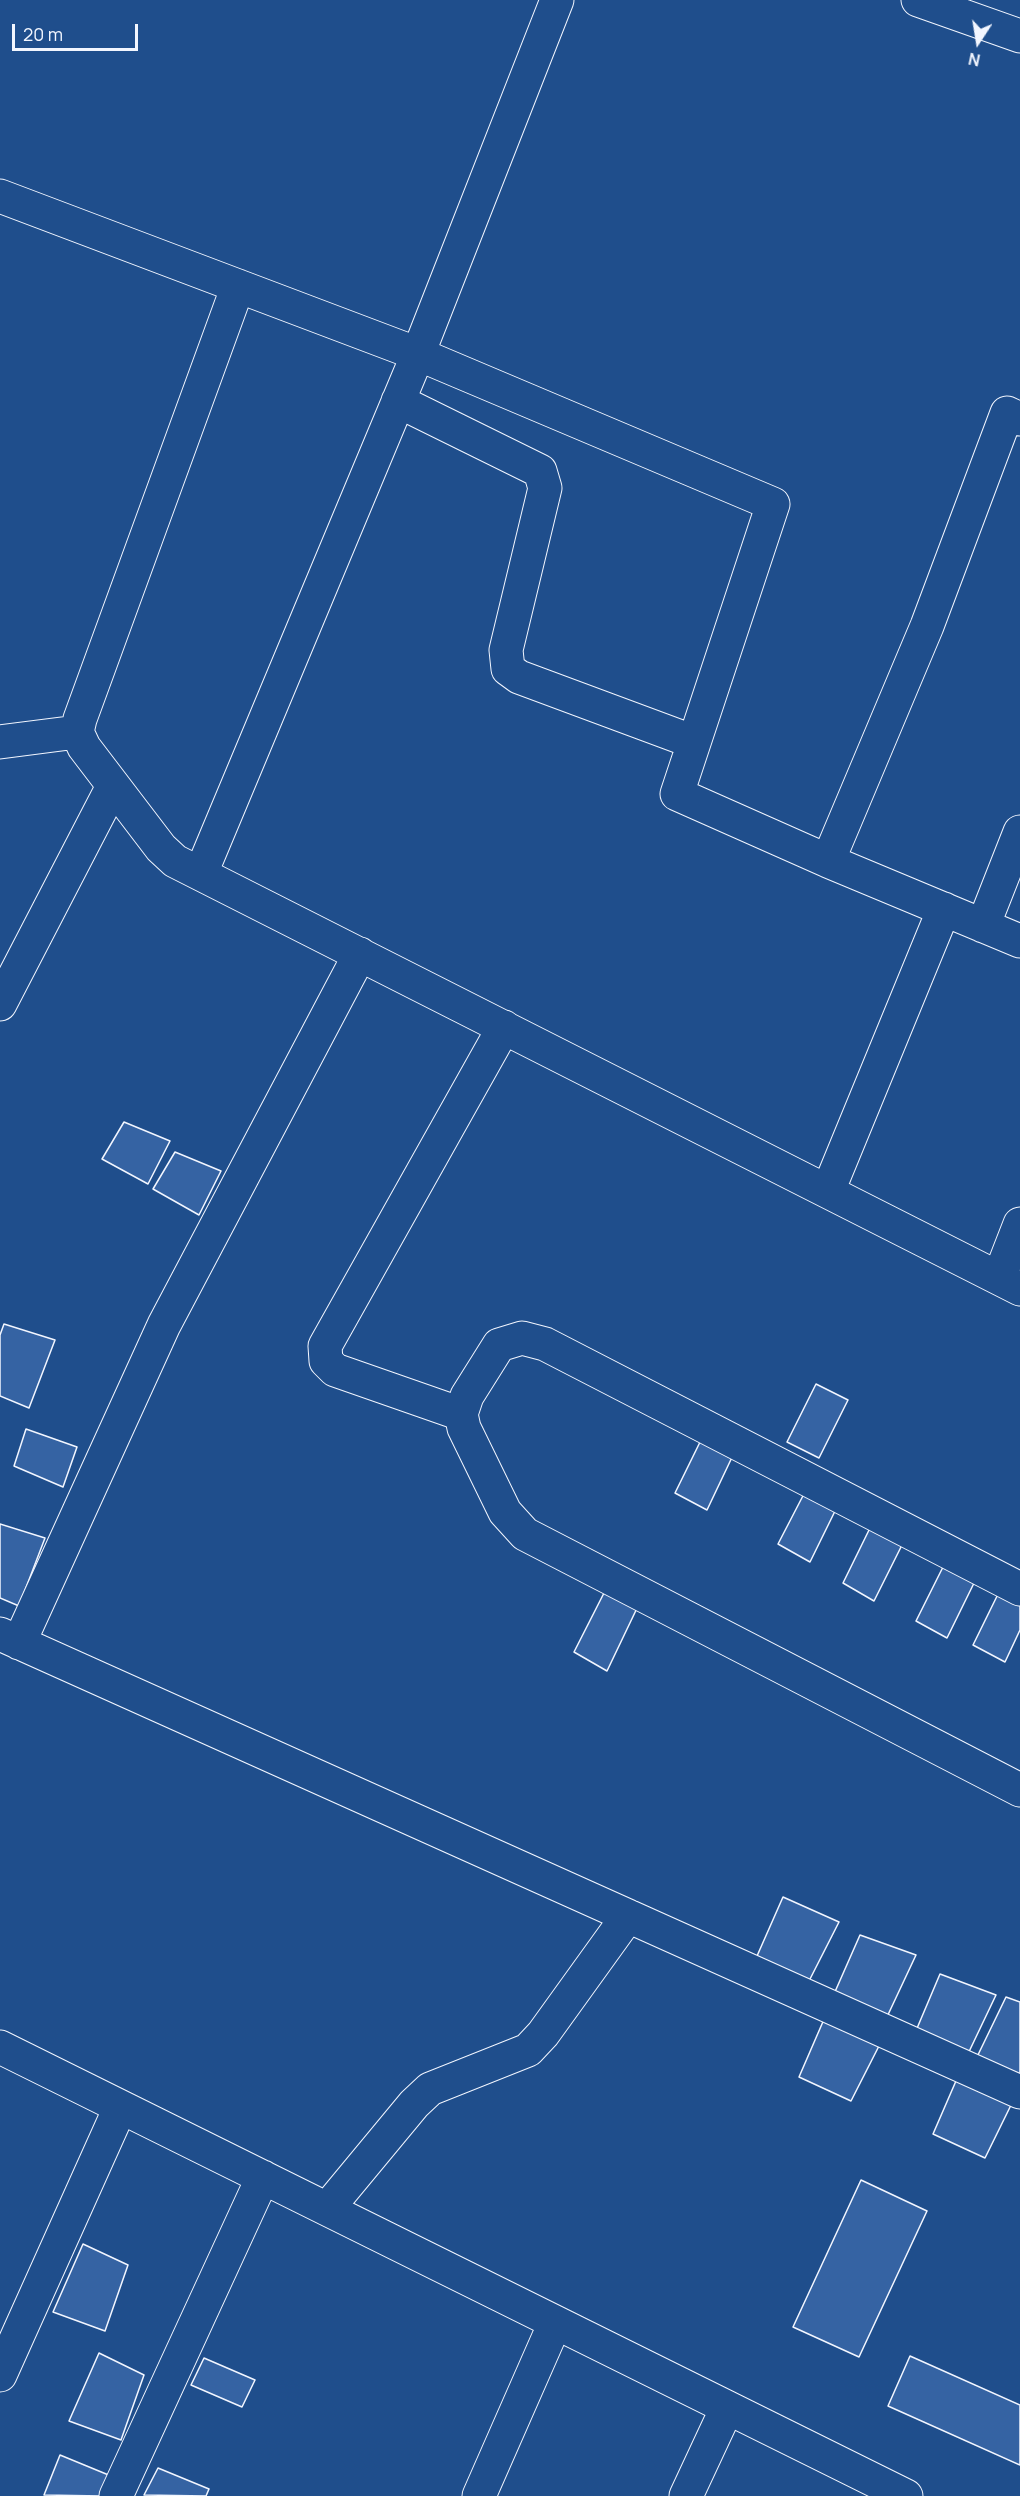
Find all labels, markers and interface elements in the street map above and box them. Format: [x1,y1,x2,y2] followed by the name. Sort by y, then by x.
[15,12,141,50] scale bar
[948,12,1008,72] north arrow
[23,22,63,46] text: 20 m
[966,48,982,72] text: N

